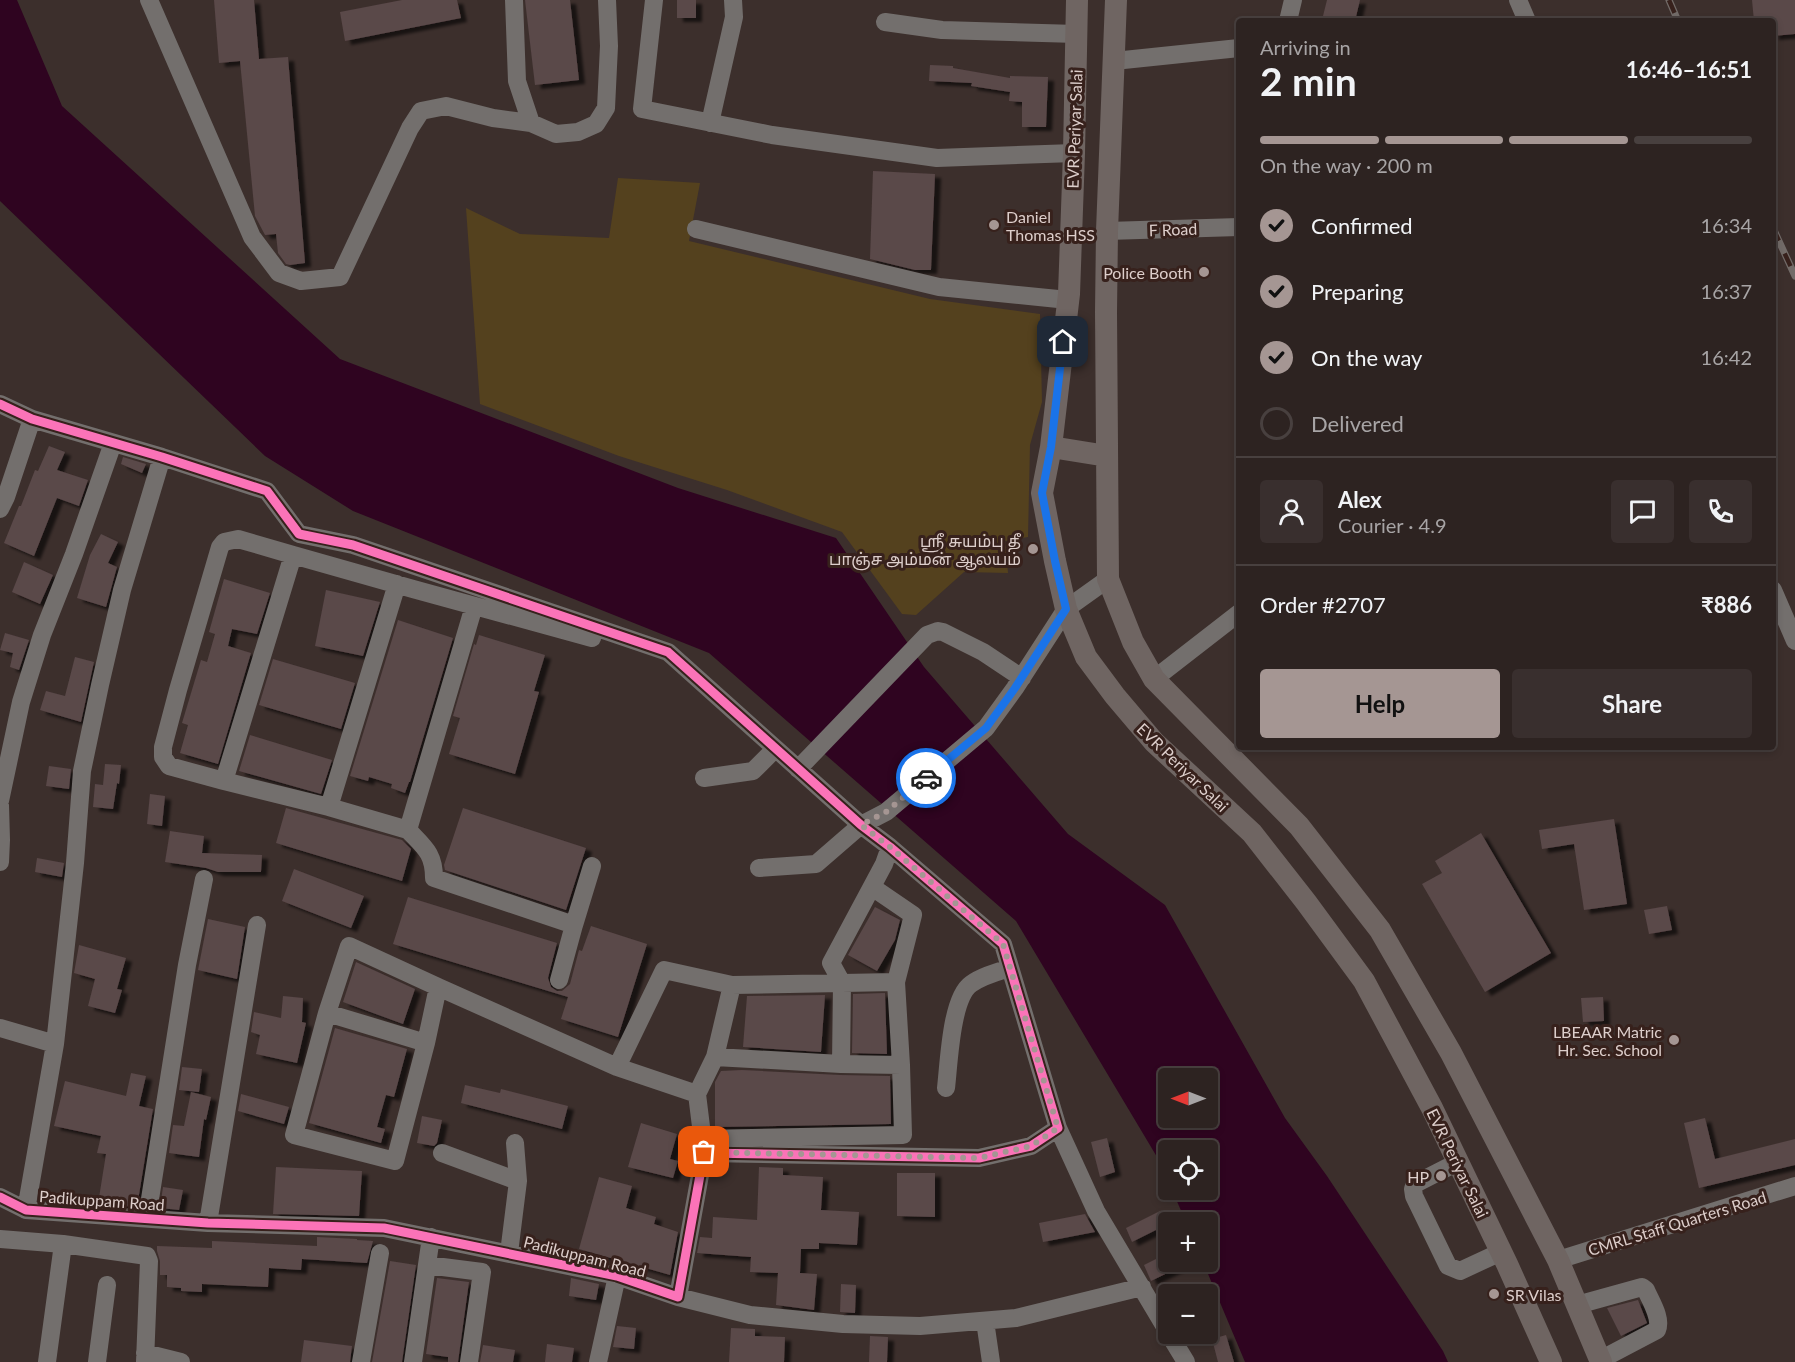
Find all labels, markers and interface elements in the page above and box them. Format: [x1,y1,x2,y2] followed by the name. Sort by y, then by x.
[1260,35,1351,59] text: Arriving in
[1626,56,1752,83] text: 16:46–16:51
[1260,58,1357,104] text: 2 min
[1062,69,1086,189] street label: EVR Periyar Salai
[1260,153,1433,177] text: On the way · 200 m
[1006,207,1095,244] place label: Daniel Thomas HSS
[1260,209,1293,242] icon: check
[1311,212,1413,239] text: Confirmed
[1701,213,1752,237] text: 16:34
[987,218,1001,232] marker: Daniel Thomas HSS
[1149,219,1197,239] street label: F Road
[1103,263,1192,282] place label: Police Booth
[1197,265,1211,279] marker: Police Booth
[1260,275,1293,308] icon: check
[1311,278,1403,305] text: Preparing
[1701,279,1752,303] text: 16:37
[1037,316,1088,367] pin
[1046,325,1079,358] icon: home
[1260,341,1293,374] icon: check
[1311,344,1422,371] text: On the way
[1701,345,1752,369] text: 16:42
[1311,410,1404,437] text: Delivered
[1260,480,1323,543] button: person
[1611,480,1674,543] button: chat
[1689,480,1752,543] button: phone
[1338,486,1382,513] text: Alex
[1338,513,1447,537] text: Courier · 4.9
[829,531,1022,571] place label: ஶ்ரீ சுயம்பு தீ பாஞ்ச அம்மன் ஆலயம்
[1026,542,1040,556] marker: ஶ்ரீ சுயம்பு தீ பாஞ்ச அம்மன் ஆலயம்
[1260,591,1386,618] text: Order #2707
[1701,591,1752,618] text: ₹886
[1260,669,1500,738] button: Help
[1512,669,1752,738] button: Share
[1134,719,1232,815] street label: EVR Periyar Salai
[896,748,956,808] courier
[910,762,943,795] icon: car
[1553,1022,1662,1059] place label: LBEAAR Matric Hr. Sec. School
[1667,1033,1681,1047] marker: LBEAAR Matric Hr. Sec. School
[1158,1068,1218,1128] north arrow
[1158,1068,1218,1344] map controls
[1423,1105,1493,1221] street label: EVR Periyar Salai
[678,1126,729,1177] pin
[687,1135,720,1168] icon: bag
[1158,1140,1218,1200] button: locate
[1407,1167,1429,1186] place label: HP
[1434,1169,1448,1183] marker: HP
[39,1186,165,1214] street label: Padikuppam Road
[1585,1187,1769,1259] street label: CMRL Staff Quarters Road
[1158,1212,1218,1272] button: +
[522,1232,648,1280] street label: Padikuppam Road
[1158,1284,1218,1344] button: −
[1506,1285,1562,1304] place label: SR Vilas
[1487,1287,1501,1301] marker: SR Vilas

